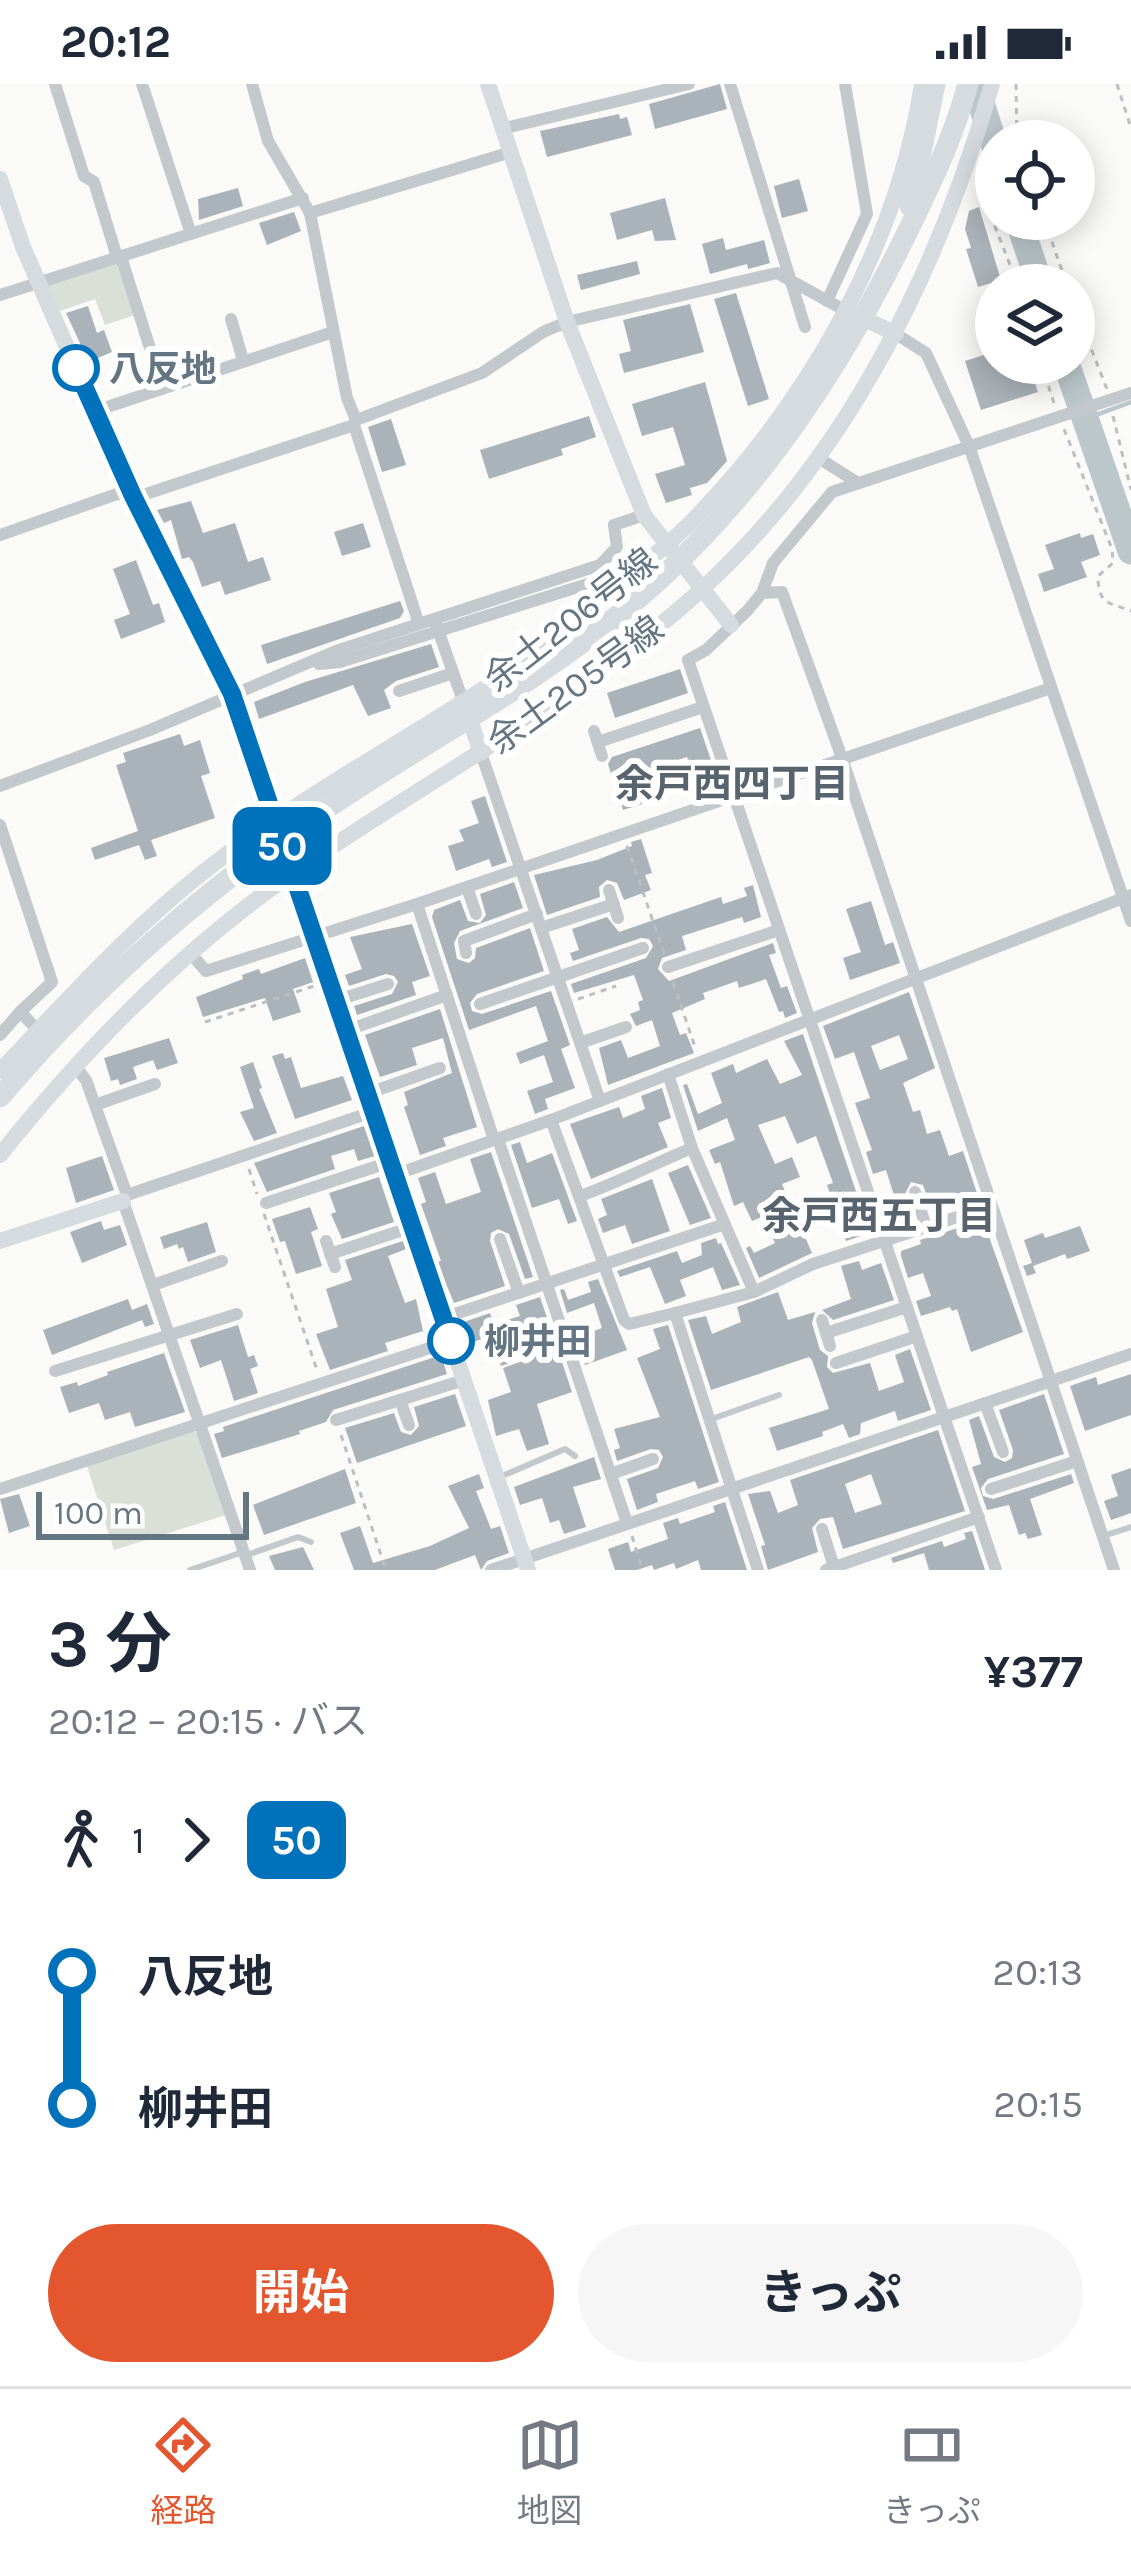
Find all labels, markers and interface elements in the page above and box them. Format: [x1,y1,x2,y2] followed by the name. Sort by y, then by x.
[60,16,171,68] text: 20:12
[975,120,1095,384] map controls
[975,120,1095,240] button: locate
[975,264,1095,384] button: layers
[54,346,98,390] marker: 八反地
[109,348,217,390] place label: 八反地
[476,540,665,700] street label: 余土206号線
[480,607,671,763] street label: 余土205号線
[615,761,849,807] district label: 余戸西四丁目
[228,807,336,885] line badge: 50
[256,821,308,871] text: 50
[762,1193,996,1239] district label: 余戸西五丁目
[429,1319,473,1363] marker: 柳井田
[484,1321,592,1363] place label: 柳井田
[36,1486,249,1539] scale bar
[54,1494,143,1532] text: 100 m
[48,1605,172,1683] text: 3 分
[984,1646,1083,1698] text: ¥377
[48,1698,368,1744] text: 20:12 – 20:15 · バス
[48,1807,114,1873] icon: walk
[163,1807,229,1873] icon: forward
[271,1815,322,1865] text: 50
[132,1817,145,1863] text: 1
[992,1949,1083,1995] text: 20:13
[138,1951,273,2003] text: 八反地
[993,2081,1083,2127] text: 20:15
[138,2083,273,2135] text: 柳井田
[48,2224,554,2362] button: 開始
[578,2224,1083,2362] button: きっぷ
[150,2412,216,2532] tab: 経路
[517,2412,583,2532] tab: 地図
[883,2412,981,2532] tab: きっぷ

